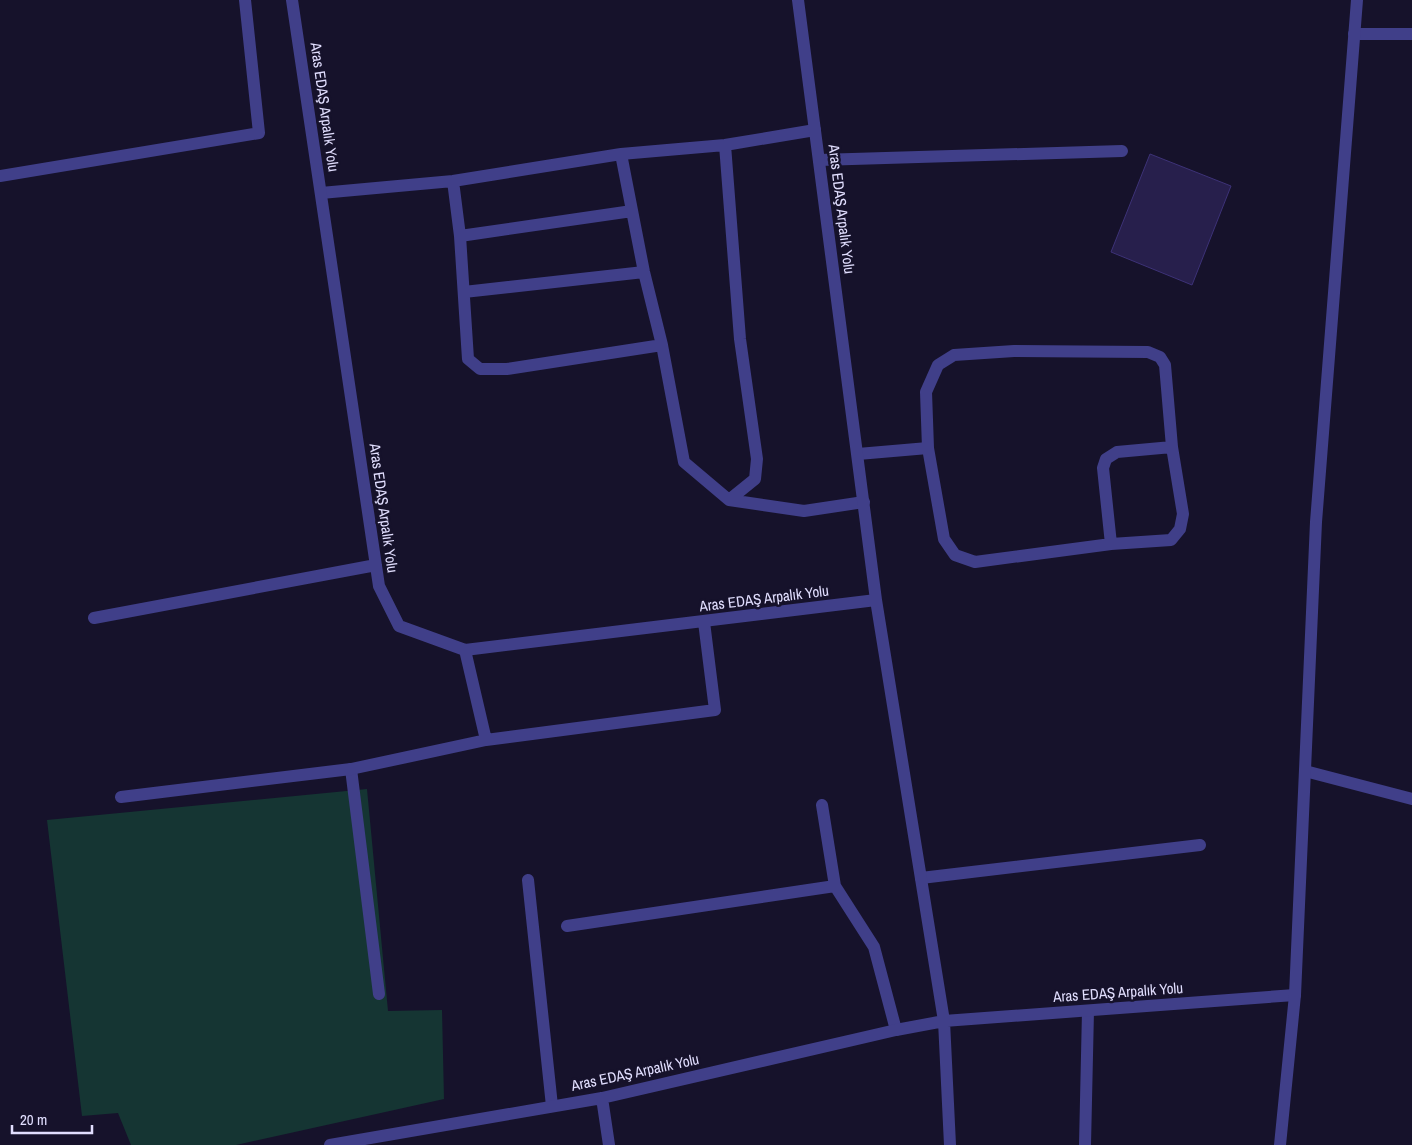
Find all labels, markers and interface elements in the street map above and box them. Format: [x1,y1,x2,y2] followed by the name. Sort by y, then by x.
[305,40,344,173] street label: Aras EDAŞ Arpalık Yolu
[824,142,860,275] street label: Aras EDAŞ Arpalık Yolu
[364,441,403,574] street label: Aras EDAŞ Arpalık Yolu
[697,580,830,616] street label: Aras EDAŞ Arpalık Yolu
[1051,977,1184,1007] street label: Aras EDAŞ Arpalık Yolu
[568,1048,701,1096] street label: Aras EDAŞ Arpalık Yolu
[12,1102,92,1134] scale bar
[20,1109,47,1130] text: 20 m

